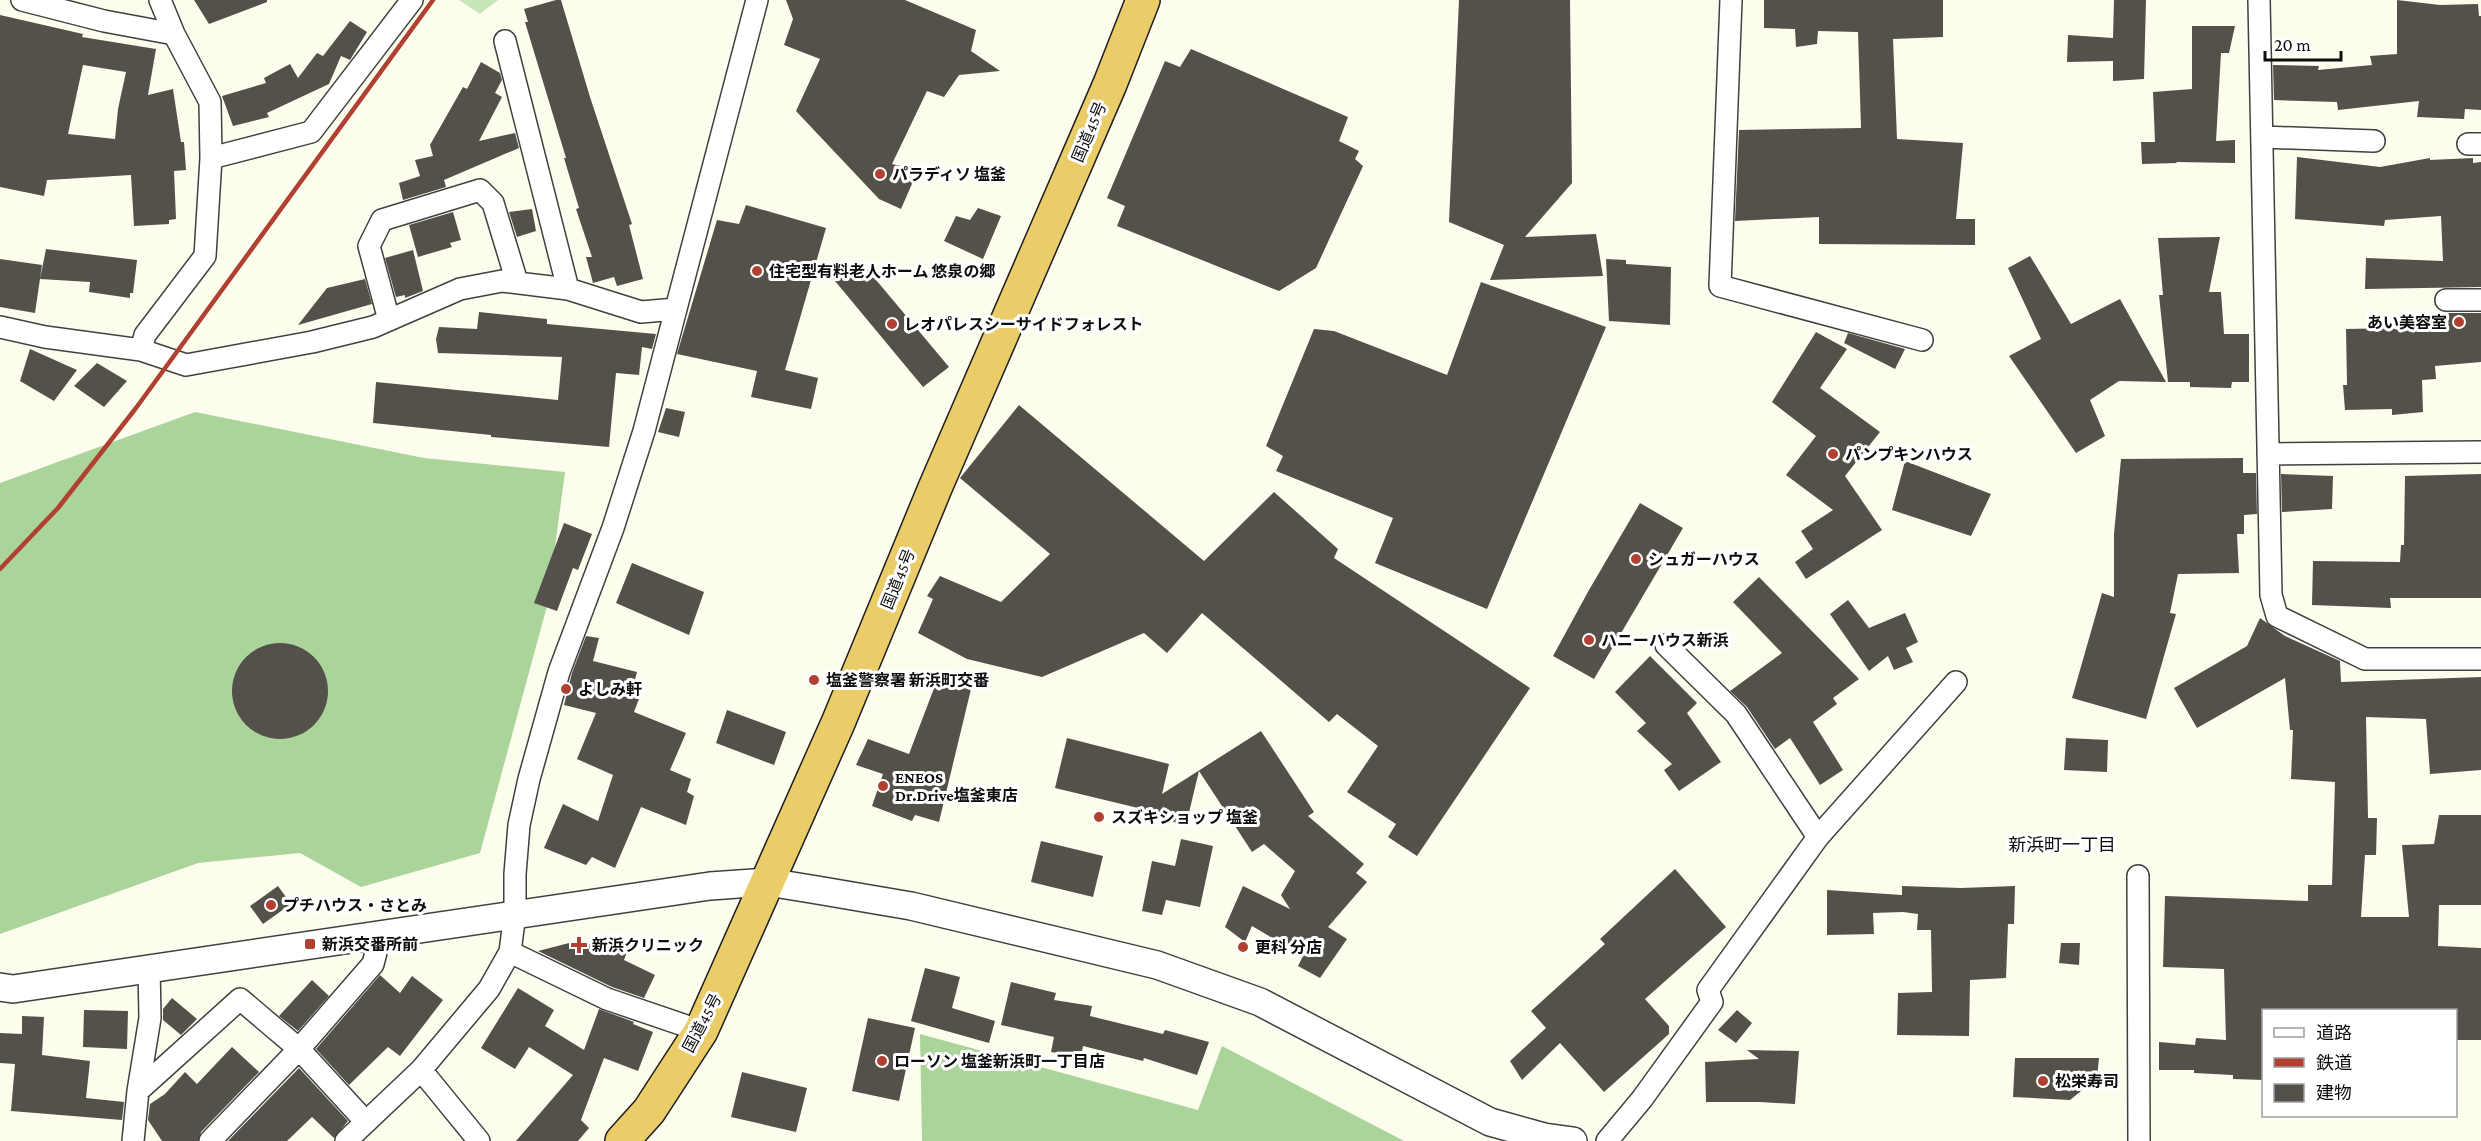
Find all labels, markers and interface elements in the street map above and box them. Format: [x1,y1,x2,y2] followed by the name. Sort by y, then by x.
[2265,24,2342,62] scale bar
[2274,35,2311,55] text: 20 m
[1069,99,1109,165] street label: 国道45号
[892,165,1006,183] place label: パラディソ 塩釜
[873,167,887,181] marker: パラディソ 塩釜
[768,262,996,280] place label: 住宅型有料老人ホーム 悠泉の郷
[750,264,764,278] marker: 住宅型有料老人ホーム 悠泉の郷
[2367,314,2447,331] place label: あい美容室
[2452,315,2466,329] marker: あい美容室
[904,316,1144,333] place label: レオパレスシーサイドフォレスト
[885,317,899,331] marker: レオパレスシーサイドフォレスト
[1845,446,1973,463] place label: パンプキンハウス
[1826,447,1840,461] marker: パンプキンハウス
[878,546,918,612] street label: 国道45号
[1648,551,1760,568] place label: シュガーハウス
[1629,552,1643,566] marker: シュガーハウス
[1601,632,1729,649] place label: ハニーハウス新浜
[1582,633,1596,647] marker: ハニーハウス新浜
[826,671,989,689] place label: 塩釜警察署 新浜町交番
[807,673,821,687] marker: 塩釜警察署 新浜町交番
[578,681,642,698] place label: よしみ軒
[559,682,573,696] marker: よしみ軒
[895,769,1018,804] place label: ENEOS Dr.Drive塩釜東店
[876,779,890,793] marker: ENEOS Dr.Drive塩釜東店
[1111,808,1258,826] place label: スズキショップ 塩釜
[1092,810,1106,824] marker: スズキショップ 塩釜
[2008,835,2116,855] district label: 新浜町一丁目
[283,897,427,914] place label: プチハウス・さとみ
[264,898,278,912] marker: プチハウス・さとみ
[322,936,418,953] place label: 新浜交番所前
[570,936,588,954] marker: 新浜クリニック
[303,937,317,951] marker: 新浜交番所前
[592,937,704,954] place label: 新浜クリニック
[1255,939,1322,956] place label: 更科 分店
[1236,940,1250,954] marker: 更科 分店
[680,991,724,1055] street label: 国道45号
[2262,1009,2457,1117] legend
[2316,1023,2352,1043] text: 道路
[894,1052,1105,1070] place label: ローソン 塩釜新浜町一丁目店
[2316,1053,2352,1073] text: 鉄道
[875,1054,889,1068] marker: ローソン 塩釜新浜町一丁目店
[2055,1073,2119,1090] place label: 松栄寿司
[2036,1074,2050,1088] marker: 松栄寿司
[2316,1083,2352,1103] text: 建物

